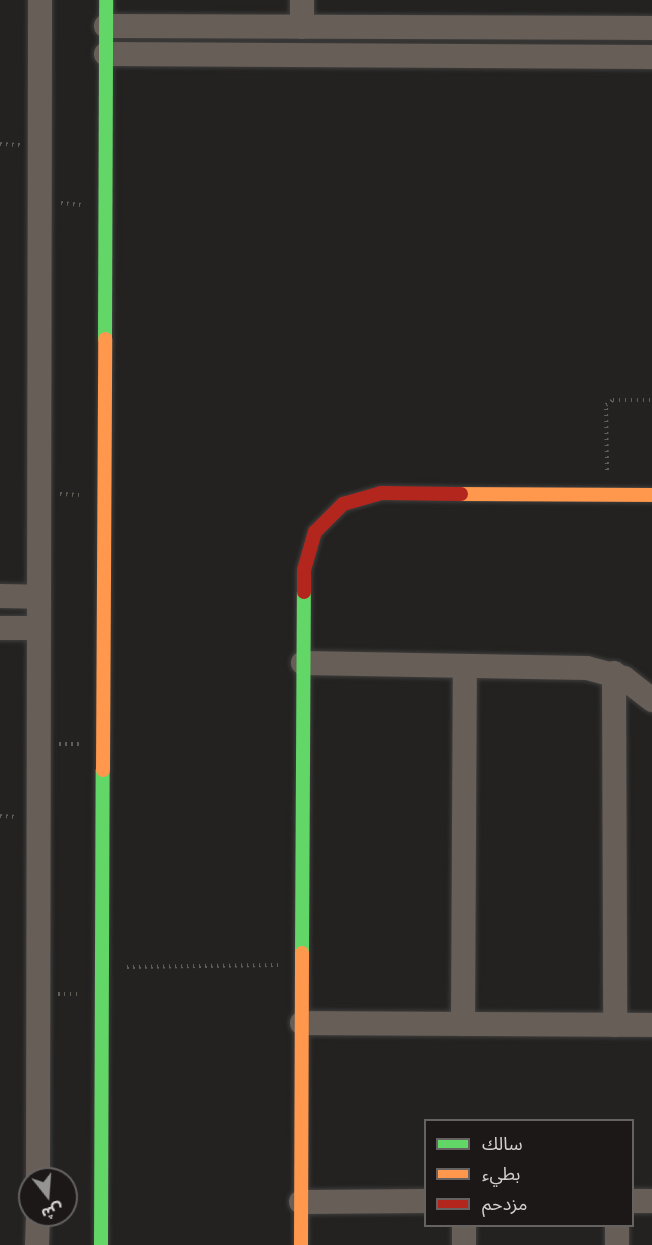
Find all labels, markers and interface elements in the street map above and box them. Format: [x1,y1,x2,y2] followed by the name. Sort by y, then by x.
[424,1119,634,1227] legend
[482,1131,523,1155] text: سالك
[482,1161,520,1185] text: بطيء
[18,1167,78,1227] north arrow
[482,1191,527,1215] text: مزدحم
[39,1199,66,1226] text: ش

